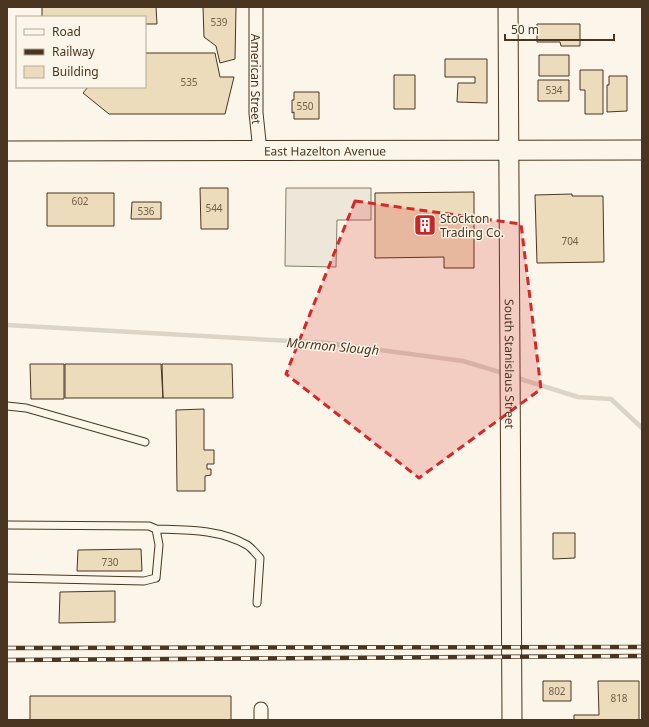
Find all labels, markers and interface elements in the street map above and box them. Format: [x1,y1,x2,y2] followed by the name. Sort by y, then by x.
[210,15,228,29] house number: 539
[16,16,146,88] legend
[505,16,614,42] scale bar
[511,21,539,38] text: 50 m
[52,23,81,40] text: Road
[248,34,266,126] street label: American Street
[52,43,96,60] text: Railway
[52,63,99,80] text: Building
[180,75,198,89] house number: 535
[545,83,563,97] house number: 534
[296,99,314,113] house number: 550
[264,142,386,159] street label: East Hazelton Avenue
[71,194,89,208] house number: 602
[205,201,223,215] house number: 544
[137,204,155,218] house number: 536
[440,210,504,241] place label: Stockton Trading Co.
[412,212,438,238] building icon: Stockton Trading Co.
[561,234,579,248] house number: 704
[501,299,519,430] street label: South Stanislaus Street
[286,333,380,359] water label: Mormon Slough
[101,555,119,569] house number: 730
[548,684,566,698] house number: 802
[610,691,628,705] house number: 818

